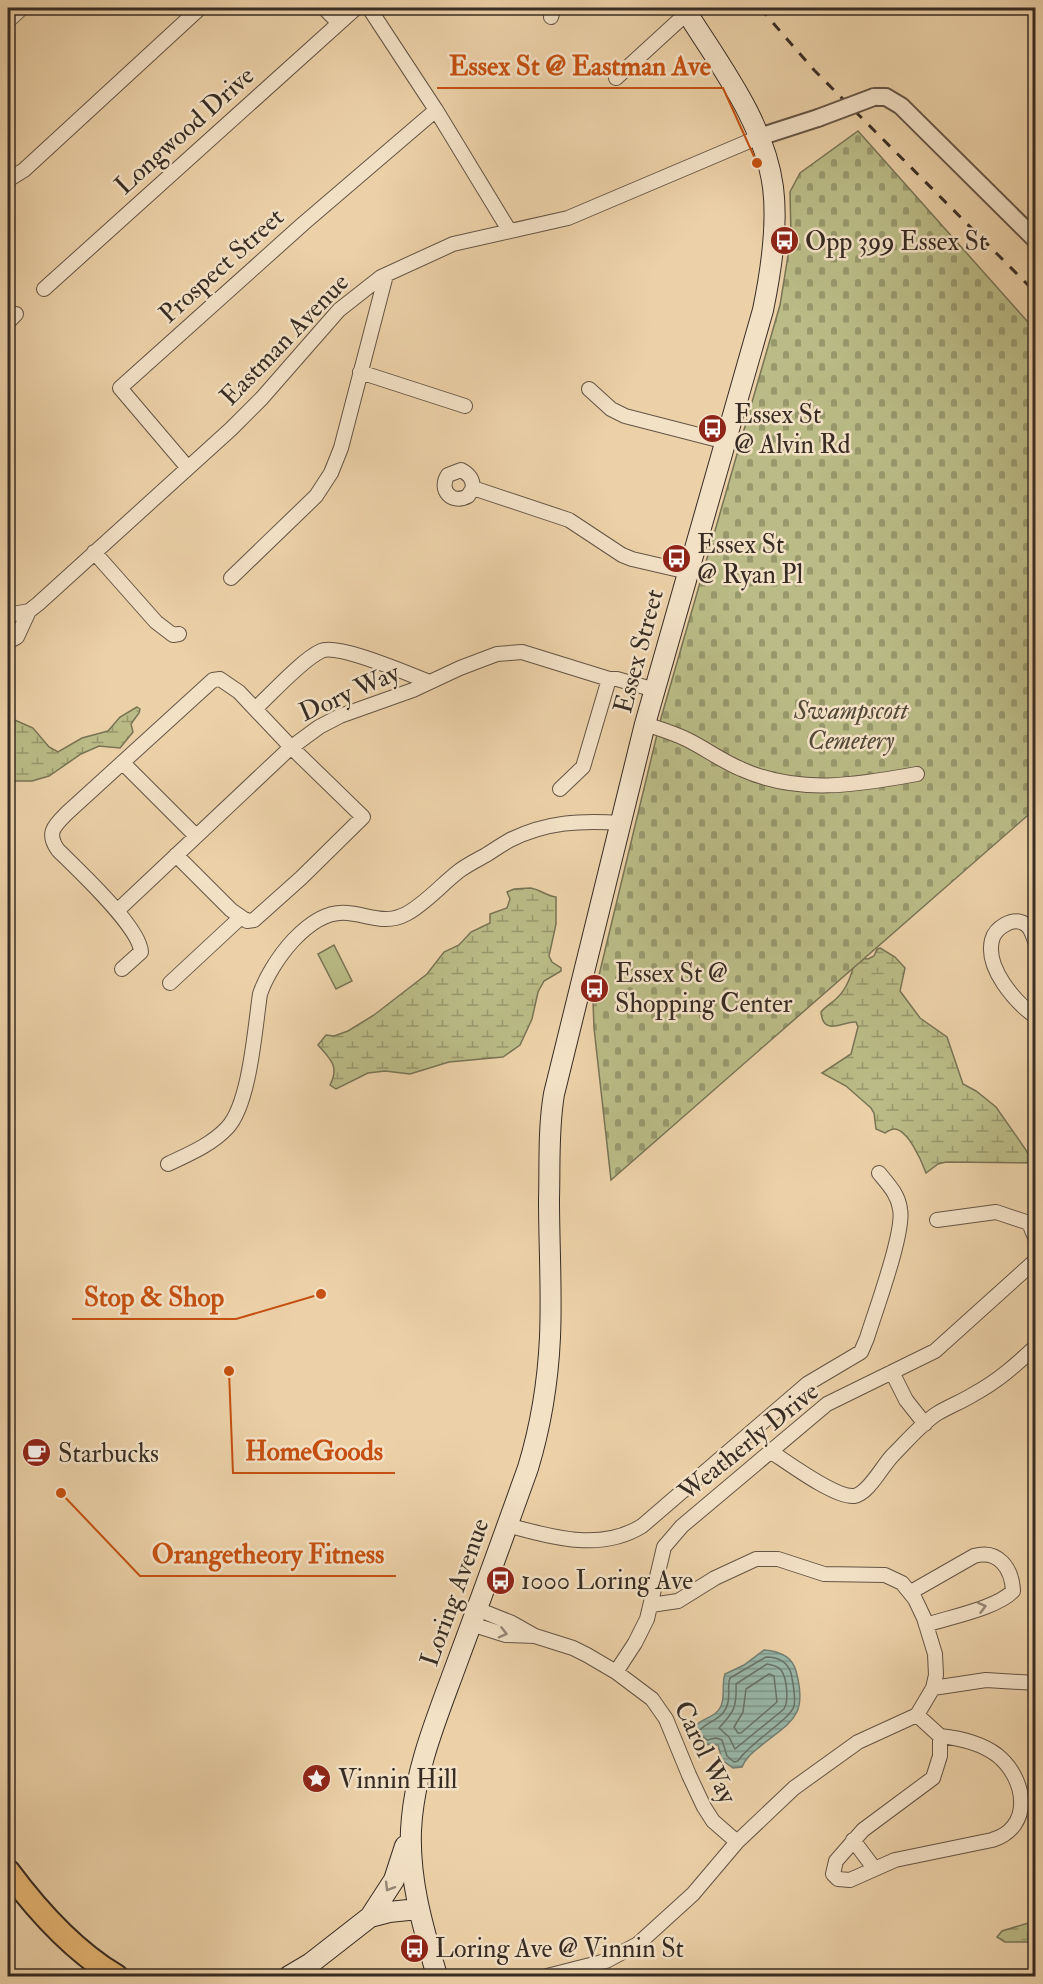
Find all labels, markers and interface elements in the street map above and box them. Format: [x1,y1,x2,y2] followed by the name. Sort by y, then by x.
[437,43,723,88] callout: Essex St @ Eastman Ave
[449,50,712,83] text: Essex St @ Eastman Ave
[108,60,261,202] street label: Longwood Drive
[153,201,291,331] street label: Prospect Street
[768,225,800,257] bus stop icon: Opp 399 Essex St
[805,226,987,259] place label: Opp 399 Essex St
[214,267,356,413] street label: Eastman Avenue
[734,399,851,461] place label: Essex St @ Alvin Rd
[697,413,729,445] bus stop icon: Essex St @ Alvin Rd
[697,529,804,591] place label: Essex St @ Ryan Pl
[660,543,692,575] bus stop icon: Essex St @ Ryan Pl
[607,586,671,717] street label: Essex Street
[294,656,405,729] street label: Dory Way
[793,695,909,757] park label: Swampscott Cemetery
[615,958,793,1021] place label: Essex St @ Shopping Center
[578,972,610,1004] bus stop icon: Essex St @ Shopping Center
[72,1274,236,1319] callout: Stop & Shop
[84,1281,224,1315] text: Stop & Shop
[671,1375,825,1509] street label: Weatherly Drive
[233,1428,395,1473] callout: HomeGoods
[245,1435,383,1468] text: HomeGoods
[21,1437,53,1469] cafe icon: Starbucks
[58,1438,159,1470] place label: Starbucks
[413,1514,497,1671] street label: Loring Avenue
[140,1531,396,1576] callout: Orangetheory Fitness
[152,1538,384,1572] text: Orangetheory Fitness
[484,1564,516,1596] bus stop icon: 1000 Loring Ave
[521,1565,693,1597] place label: 1000 Loring Ave
[976,1602,987,1614] one-way arrow
[497,1626,508,1638] one-way arrow
[667,1696,744,1809] street label: Carol Way
[301,1763,333,1795] place icon: Vinnin Hill
[338,1764,458,1796] place label: Vinnin Hill
[385,1881,397,1891] one-way arrow
[398,1932,430,1964] bus stop icon: Loring Ave @ Vinnin St
[435,1933,684,1965] place label: Loring Ave @ Vinnin St

